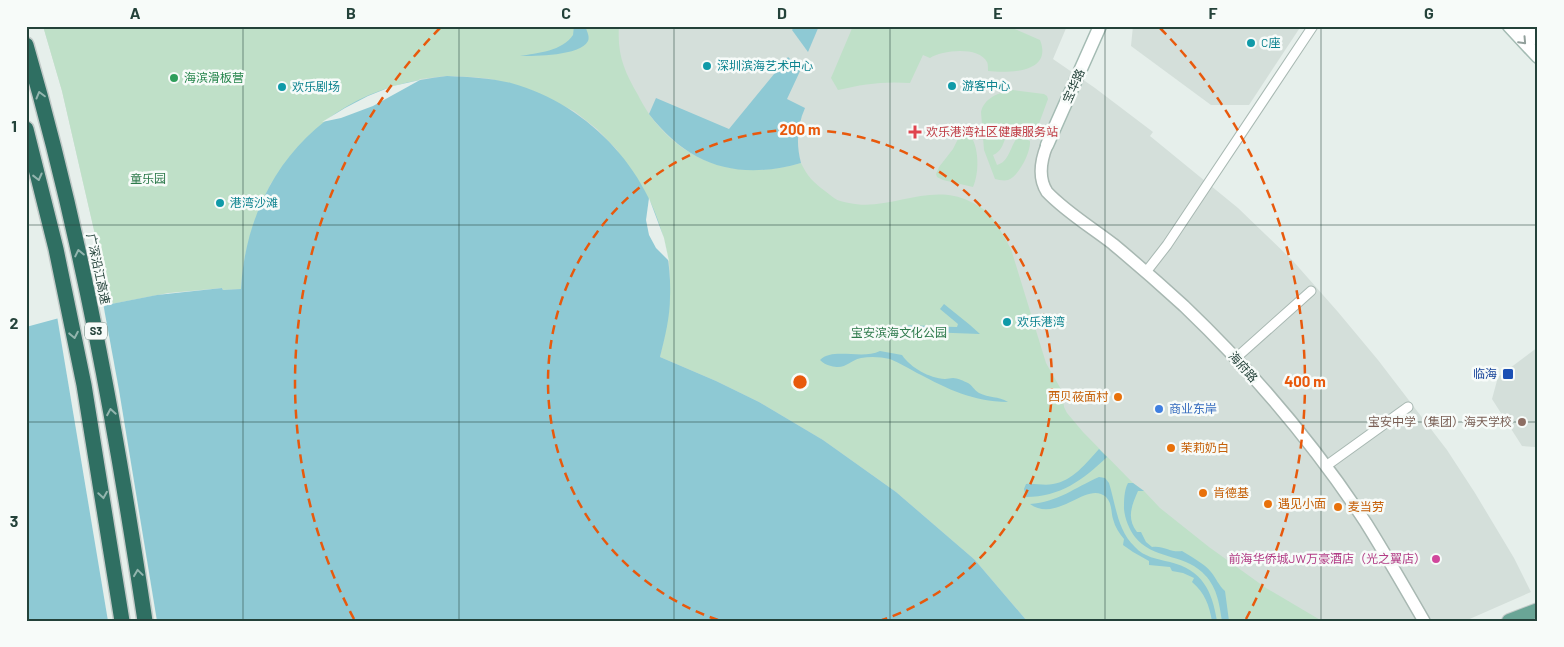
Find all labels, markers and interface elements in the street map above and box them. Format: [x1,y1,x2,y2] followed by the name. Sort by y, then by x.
[130,3,141,22] text: A
[346,3,356,22] text: B
[561,3,571,22] text: C
[777,3,787,22] text: D
[993,3,1003,22] text: E
[1209,3,1218,22] text: F
[1424,3,1434,22] text: G
[1261,35,1280,49] place label: C座
[1517,36,1526,45] one-way arrow
[1245,37,1257,49] marker: C座
[717,58,813,72] place label: 深圳滨海艺术中心
[701,60,713,72] marker: 深圳滨海艺术中心
[1059,66,1087,105] street label: 宝华路
[184,70,244,84] place label: 海滨滑板营
[168,72,180,84] marker: 海滨滑板营
[962,78,1010,92] place label: 游客中心
[292,79,340,93] place label: 欢乐剧场
[946,80,958,92] marker: 游客中心
[276,81,288,93] marker: 欢乐剧场
[35,91,46,100] one-way arrow
[11,116,17,135] text: 1
[779,120,821,138] text: 200 m
[926,124,1058,138] place label: 欢乐港湾社区健康服务站
[908,125,922,139] marker: 欢乐港湾社区健康服务站
[130,171,166,185] park label: 童乐园
[32,172,43,181] one-way arrow
[230,195,278,209] place label: 港湾沙滩
[214,197,226,209] marker: 港湾沙滩
[85,232,113,305] street label: 广深沿江高速
[75,248,85,257] one-way arrow
[10,313,19,332] text: 2
[1017,314,1065,328] place label: 欢乐港湾
[1001,316,1013,328] marker: 欢乐港湾
[85,322,107,340] road number: S3
[851,325,947,339] park label: 宝安滨海文化公园
[68,331,79,340] one-way arrow
[1226,348,1261,384] street label: 海府路
[1473,366,1497,380] place label: 临海
[1501,367,1515,381] marker: 临海
[1284,372,1326,390] text: 400 m
[791,373,809,391] centre of rings
[1048,389,1109,403] place label: 西贝莜面村
[1112,391,1124,403] marker: 西贝莜面村
[1169,401,1217,415] place label: 商业东岸
[1153,403,1165,415] marker: 商业东岸
[107,408,117,417] one-way arrow
[1368,414,1512,428] place label: 宝安中学（集团）海天学校
[1516,416,1528,428] marker: 宝安中学（集团）海天学校
[1181,440,1229,454] place label: 茉莉奶白
[1165,442,1177,454] marker: 茉莉奶白
[1213,485,1249,499] place label: 肯德基
[1197,487,1209,499] marker: 肯德基
[97,491,107,499] one-way arrow
[1278,496,1326,510] place label: 遇见小面
[1262,498,1274,510] marker: 遇见小面
[1348,499,1384,513] place label: 麦当劳
[1332,501,1344,513] marker: 麦当劳
[10,511,18,530] text: 3
[1229,551,1426,565] place label: 前海华侨城JW万豪酒店（光之翼店）
[1430,553,1442,565] marker: 前海华侨城JW万豪酒店（光之翼店）
[133,568,143,577] one-way arrow

